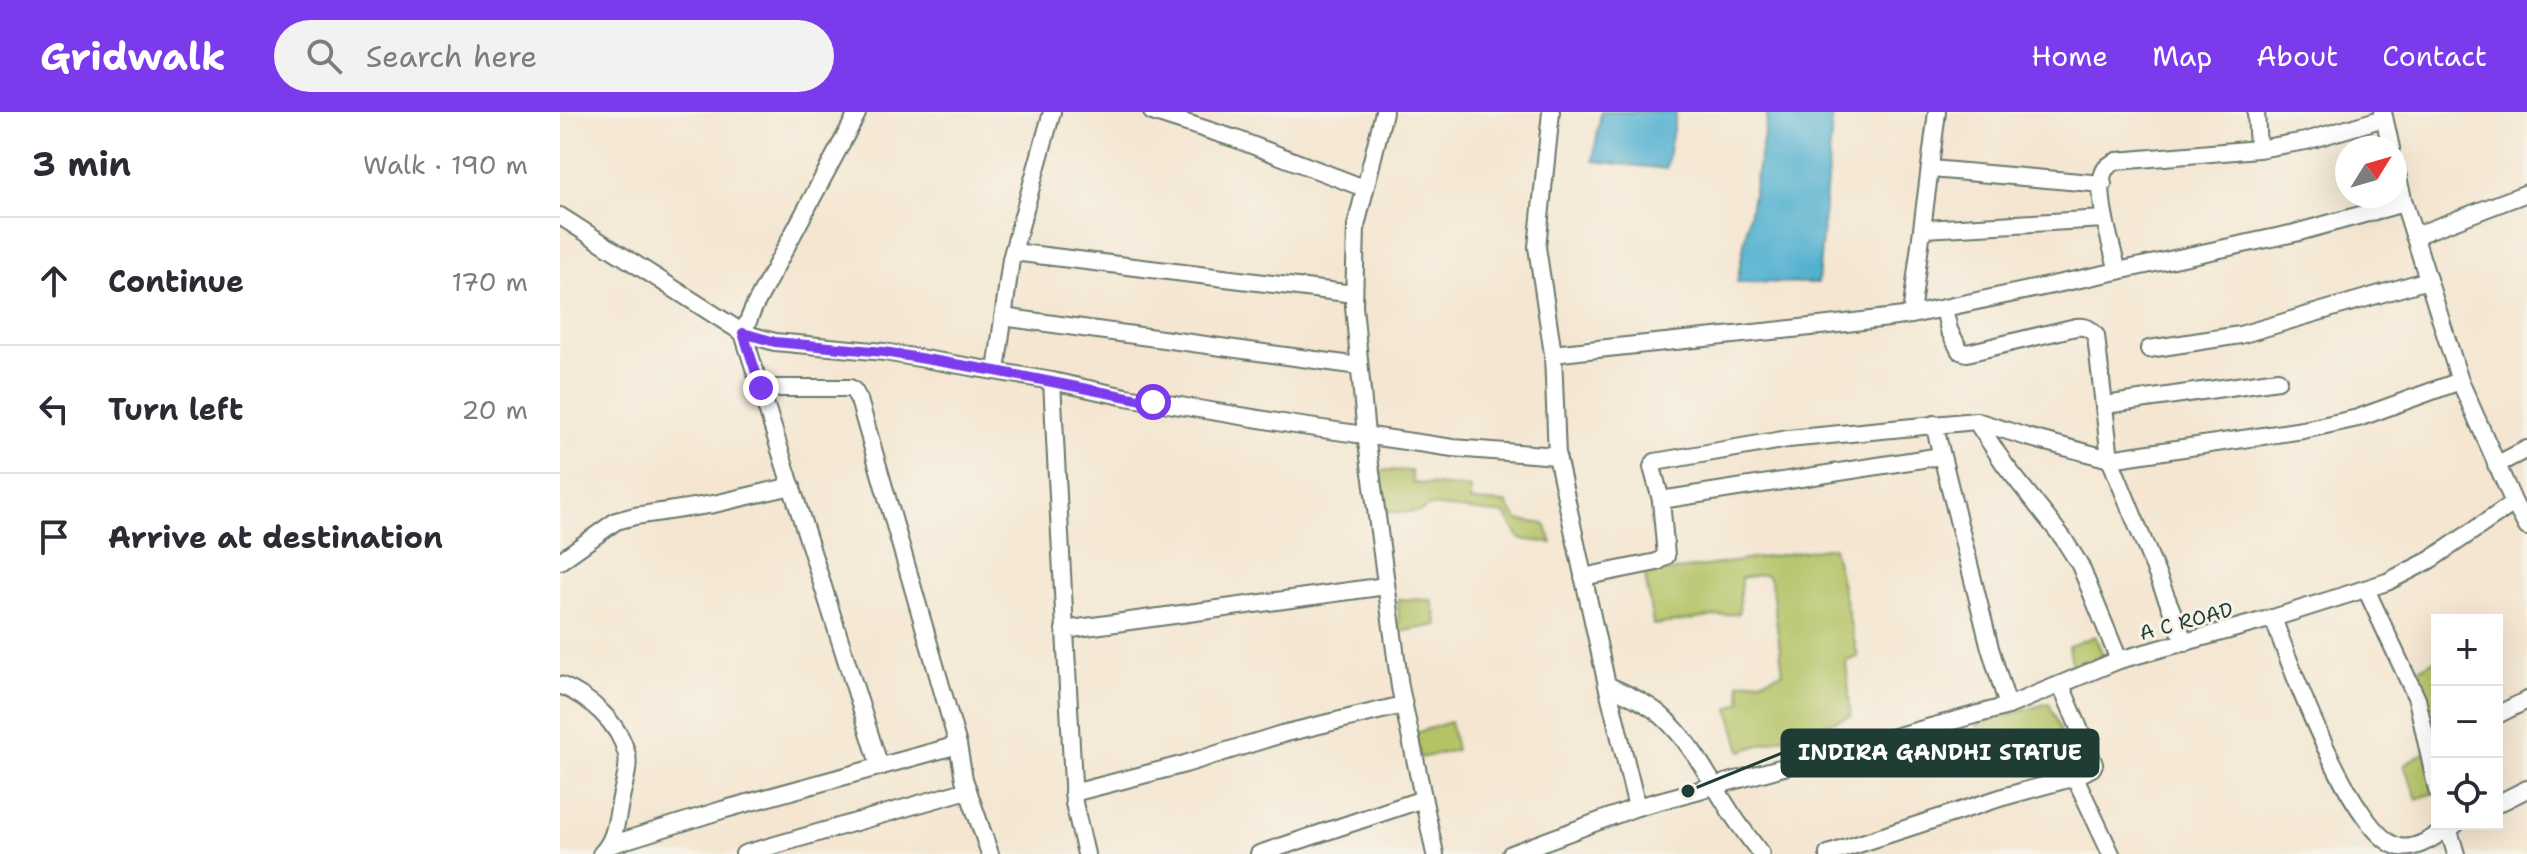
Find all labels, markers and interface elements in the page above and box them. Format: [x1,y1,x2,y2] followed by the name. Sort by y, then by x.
[274,20,834,92] search box
[40,31,226,82] text: Gridwalk
[302,34,346,78] icon: search
[366,36,537,77] text: Search here
[2031,37,2108,75] text: Home
[2152,37,2212,75] text: Map
[2256,37,2338,75] text: About
[2382,37,2487,75] text: Contact
[2335,136,2407,208] north arrow
[32,141,131,187] text: 3 min
[363,147,528,182] text: Walk · 190 m
[32,259,76,303] icon: ahead
[108,261,244,302] text: Continue
[451,264,528,299] text: 170 m
[743,370,779,406] route end
[1135,384,1171,420] route start
[32,387,76,431] icon: left
[108,389,243,430] text: Turn left
[461,392,528,427] text: 20 m
[32,515,76,559] icon: arrive
[108,517,443,558] text: Arrive at destination
[2136,596,2236,646] street label: A C ROAD
[2431,614,2503,830] map controls
[2431,614,2503,686] button: +
[2431,686,2503,758] button: −
[1782,730,2098,776] callout: INDIRA GANDHI STATUE
[1798,738,2082,767] text: INDIRA GANDHI STATUE
[2431,758,2503,830] button: locate

